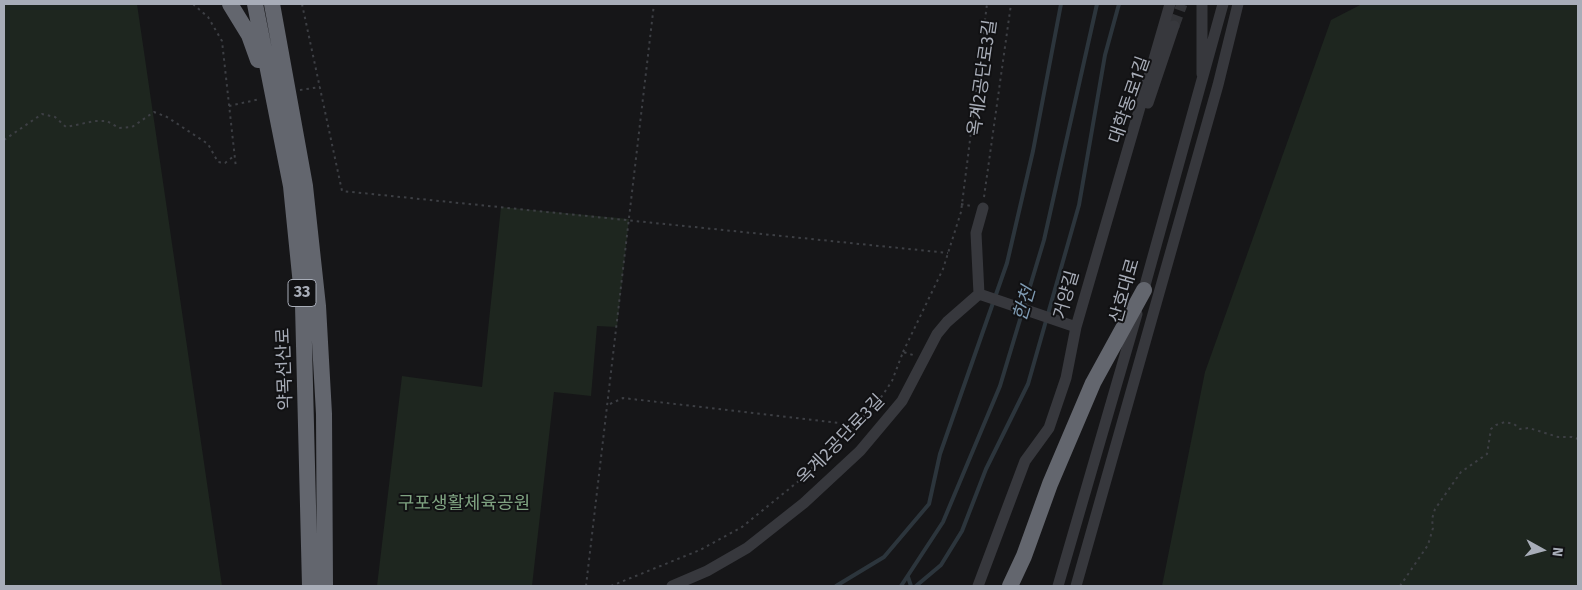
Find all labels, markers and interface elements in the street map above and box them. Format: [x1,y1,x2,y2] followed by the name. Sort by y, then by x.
[964,18,1002,138] street label: 옥계2공단로3길
[1105,54,1155,146] street label: 대학동로1길
[1105,256,1145,326] street label: 산호대로
[1050,268,1084,322] street label: 거양길
[288,280,316,306] road number: 33
[1009,284,1041,324] water label: 한천
[273,327,297,411] street label: 약목선산로
[793,390,889,490] street label: 옥계2공단로3길
[398,493,530,515] park label: 구포생활체육공원
[1517,525,1567,575] north arrow
[1548,546,1566,558] text: N

